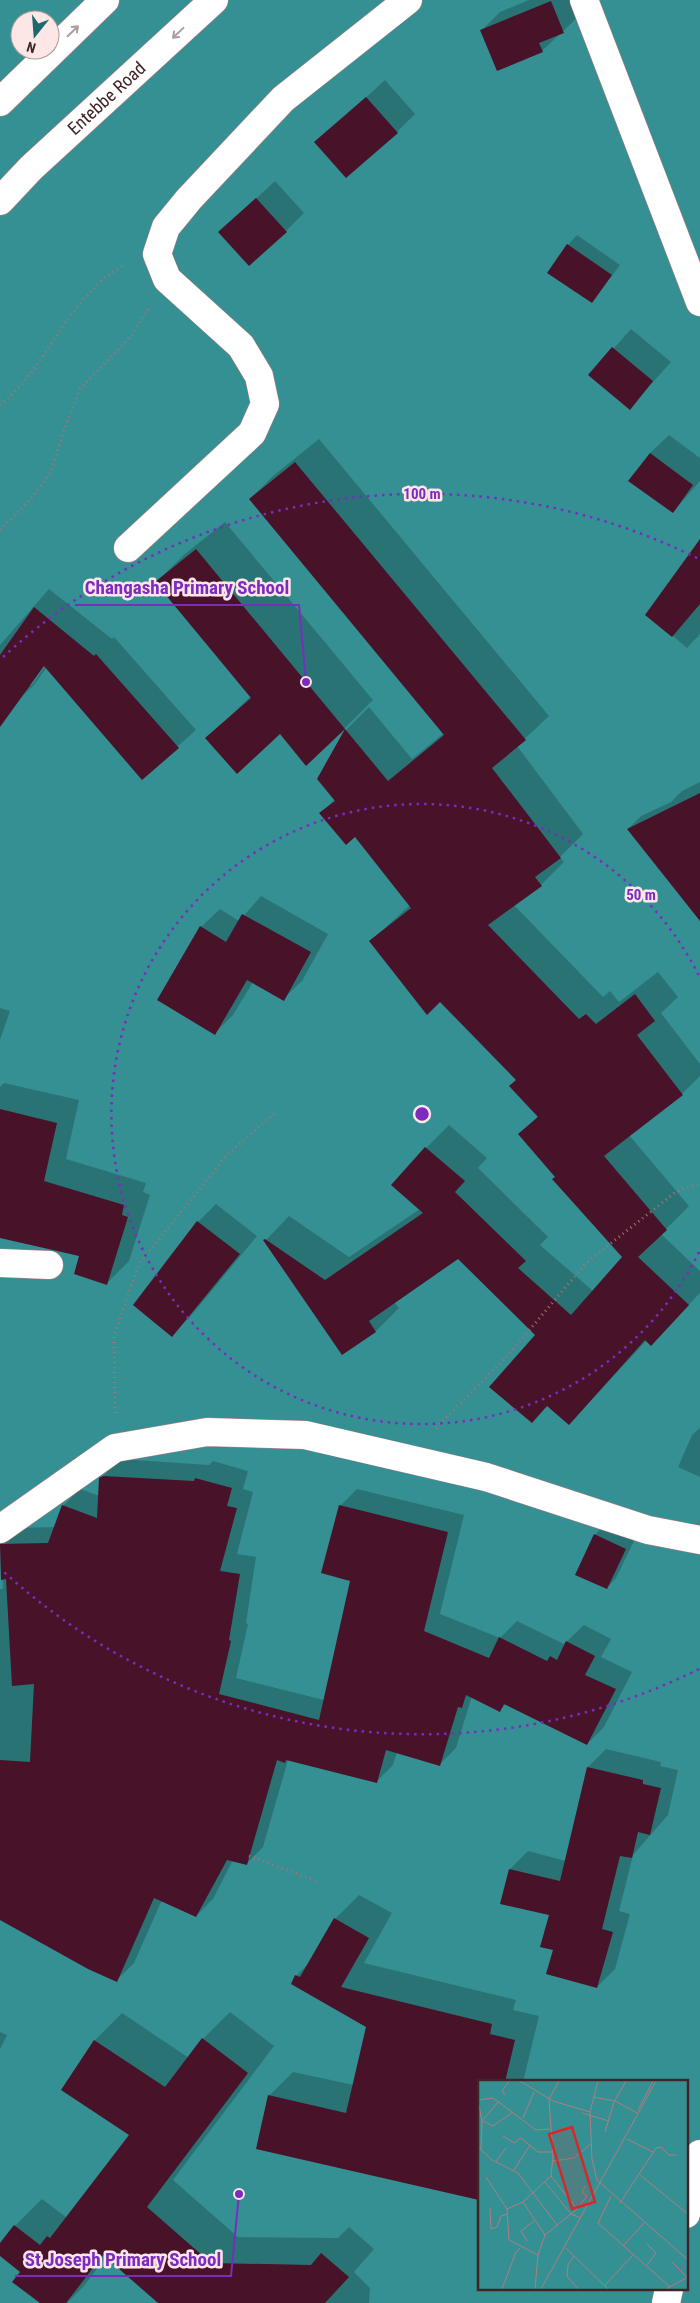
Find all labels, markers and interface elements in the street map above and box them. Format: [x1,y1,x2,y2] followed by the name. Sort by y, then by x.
[10,10,60,60] north arrow
[66,26,78,38] one-way arrow
[172,27,185,39] one-way arrow
[25,39,38,56] text: N
[63,57,150,139] street label: Entebbe Road
[403,485,441,503] text: 100 m
[75,571,299,605] callout: Changasha Primary School
[85,576,289,599] text: Changasha Primary School
[626,886,656,904] text: 50 m
[413,1105,431,1123] centre of rings
[478,2080,688,2290] inset map
[15,2242,231,2276] callout: St Joseph Primary School
[25,2248,221,2271] text: St Joseph Primary School

